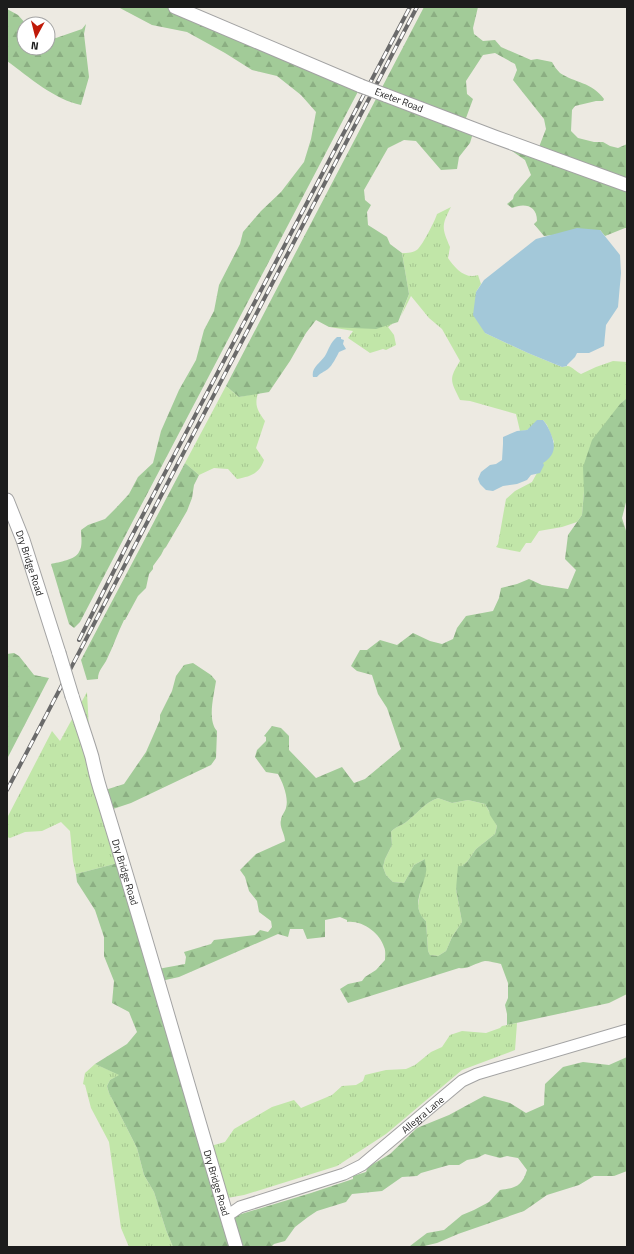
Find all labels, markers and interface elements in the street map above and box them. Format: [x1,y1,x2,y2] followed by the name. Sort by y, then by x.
[16,16,56,56] north arrow
[30,38,40,54] text: N
[373,84,425,116] street label: Exeter Road
[12,528,48,598] street label: Dry Bridge Road
[108,837,142,907] street label: Dry Bridge Road
[398,1092,447,1137] street label: Allegra Lane
[200,1148,234,1218] street label: Dry Bridge Road

